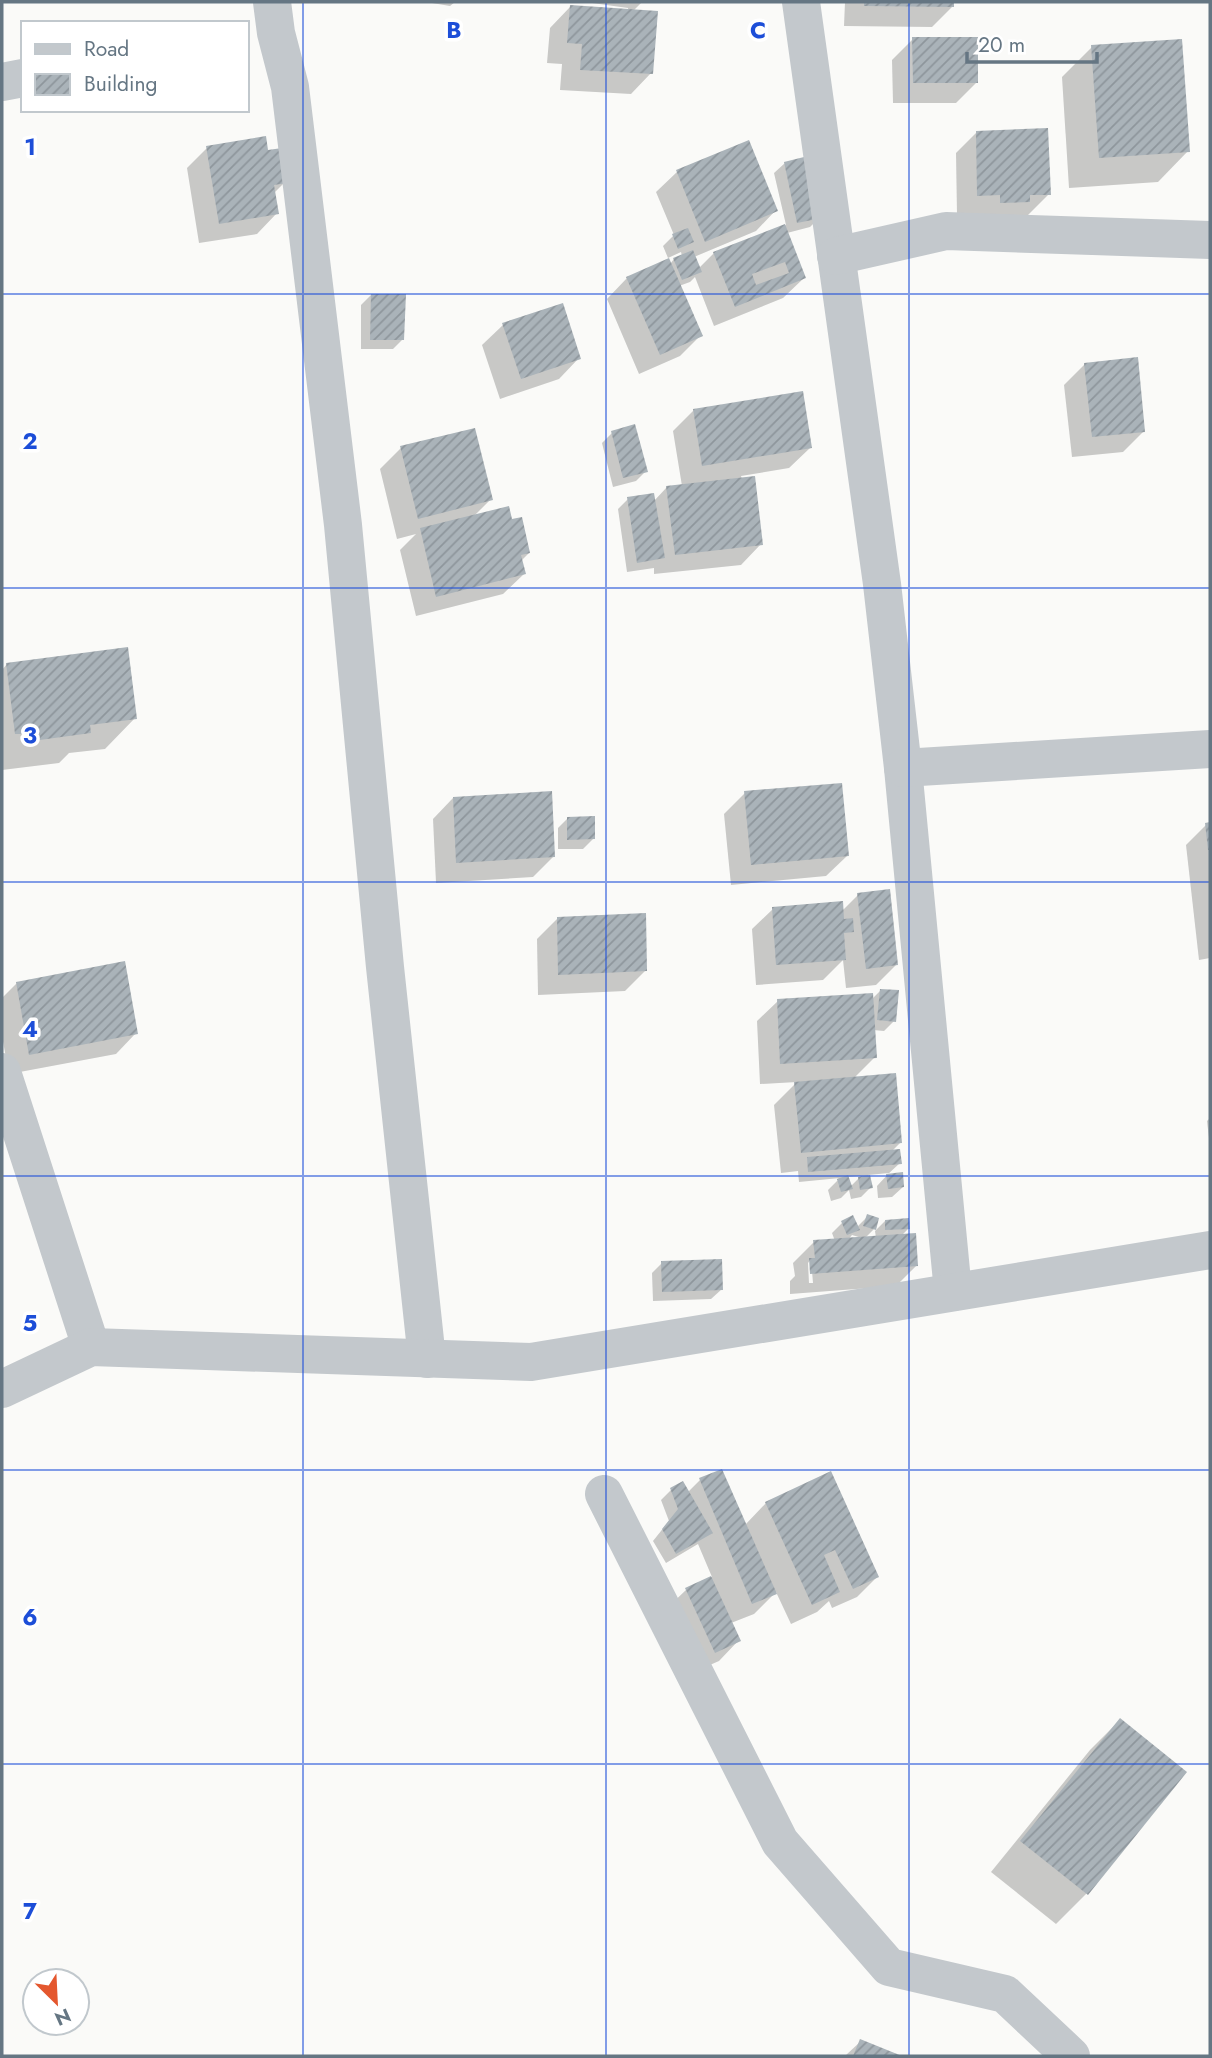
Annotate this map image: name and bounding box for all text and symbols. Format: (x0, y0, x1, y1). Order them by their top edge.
text: B (446, 13, 462, 47)
text: C (750, 13, 766, 47)
legend (21, 21, 248, 112)
scale bar (967, 21, 1096, 65)
text: 20 m (978, 30, 1025, 60)
text: Road (84, 34, 129, 64)
text: Building (84, 69, 157, 99)
text: 1 (24, 130, 36, 164)
text: 2 (22, 424, 38, 458)
text: 3 (23, 718, 37, 752)
text: 4 (22, 1012, 38, 1046)
text: 5 (23, 1306, 37, 1340)
text: 6 (22, 1600, 38, 1634)
text: 7 (23, 1894, 37, 1928)
north arrow (21, 1967, 91, 2037)
text: N (50, 2002, 75, 2032)

